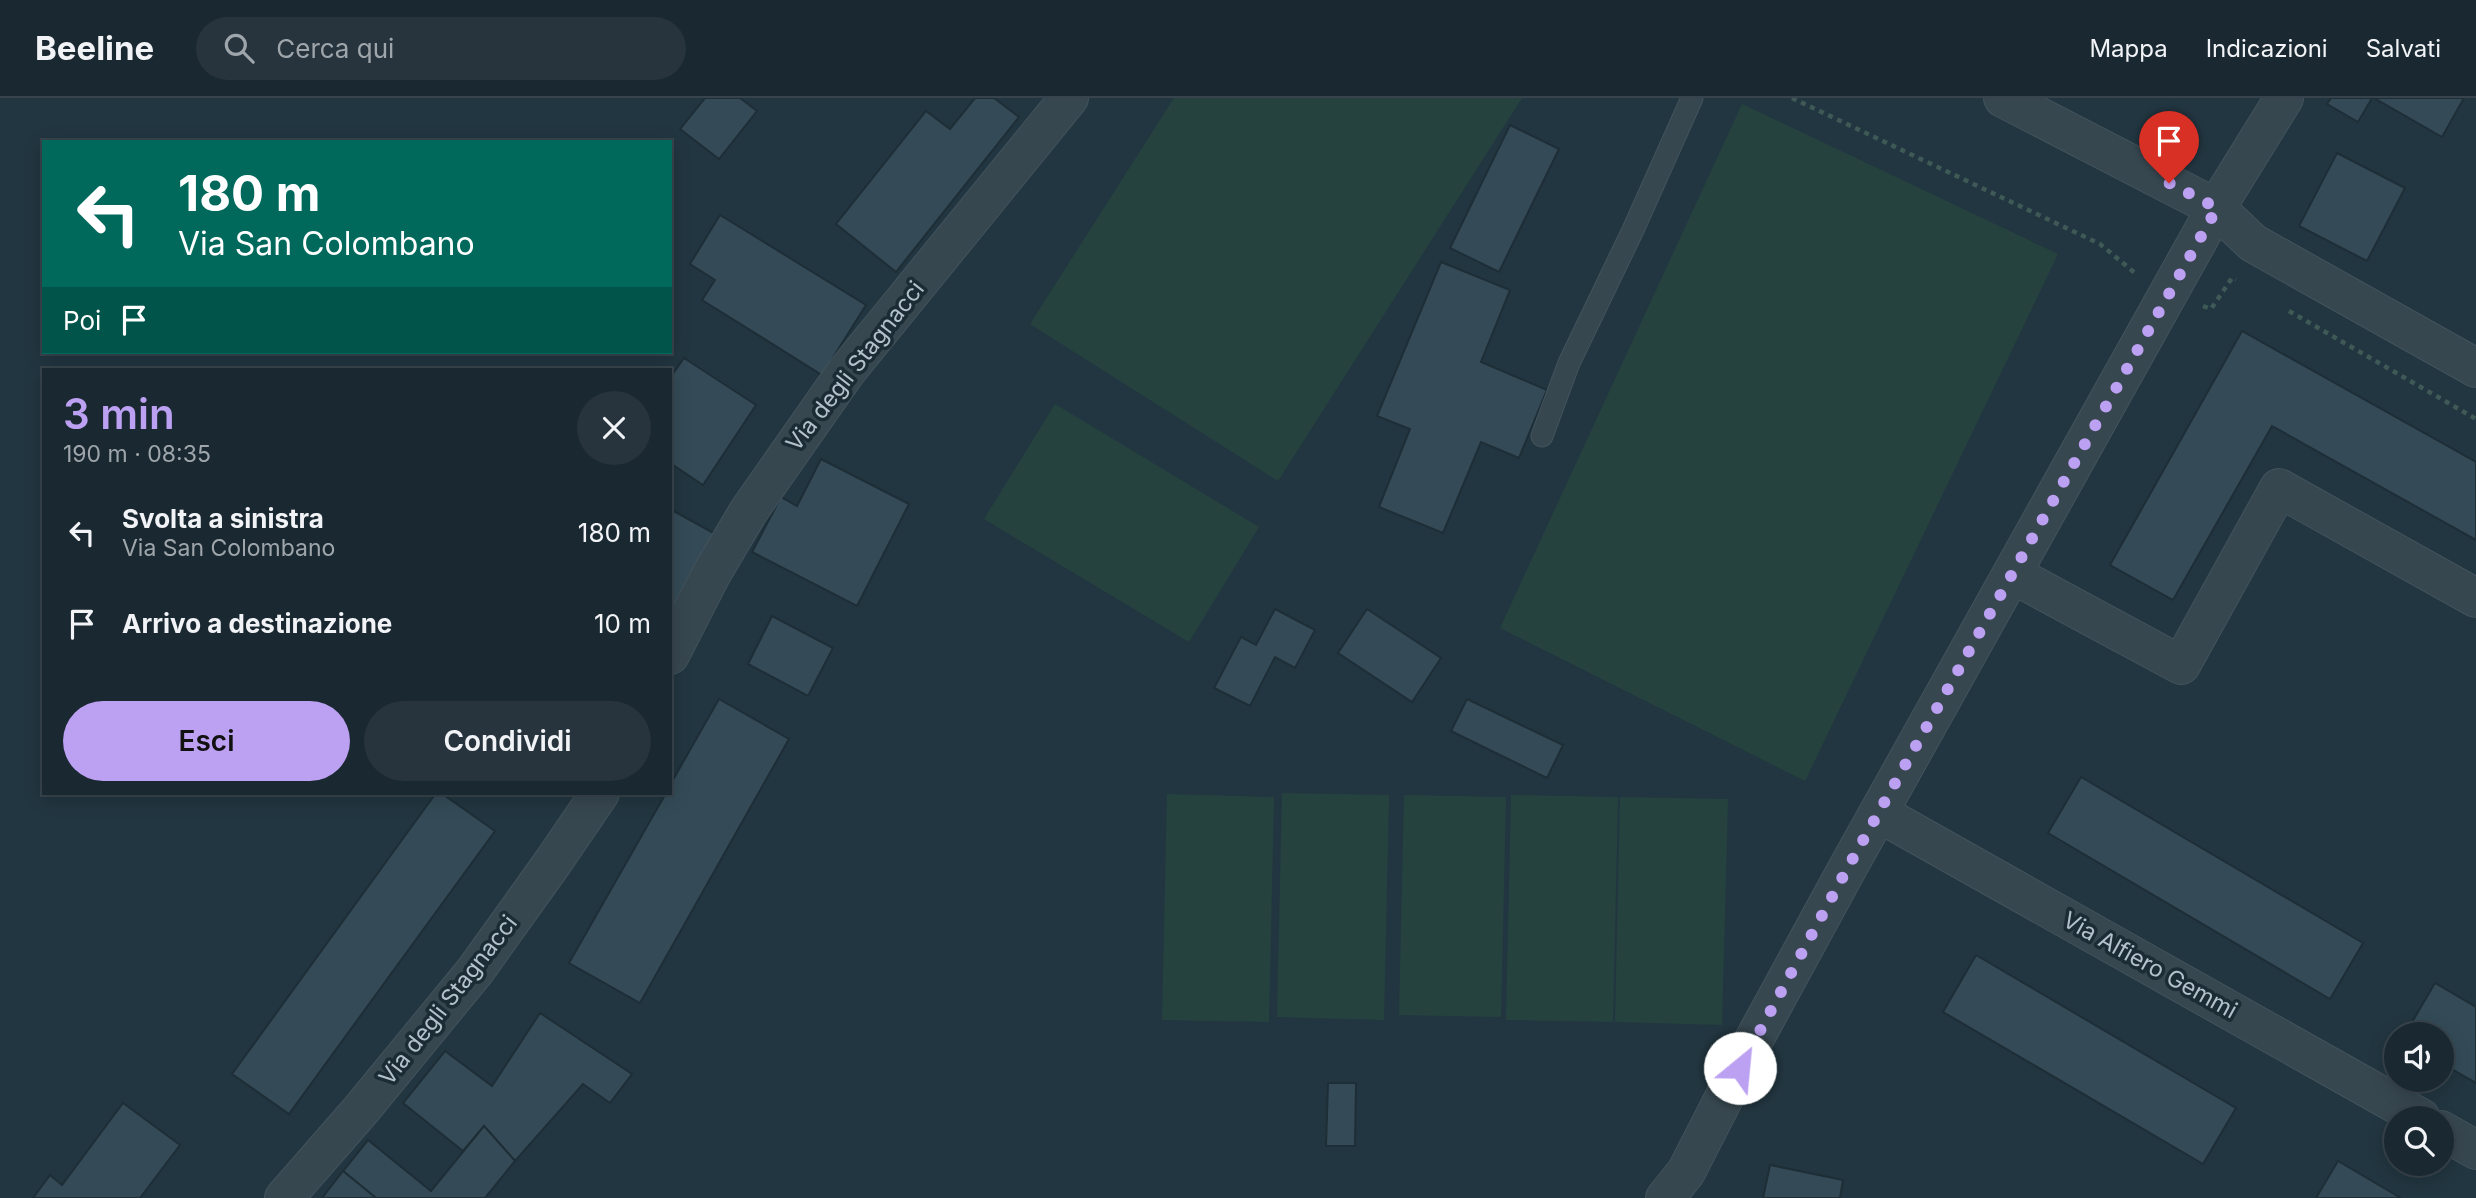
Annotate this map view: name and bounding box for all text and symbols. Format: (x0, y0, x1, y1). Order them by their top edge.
search box (196, 17, 686, 80)
text: Beeline (35, 28, 154, 68)
icon: search (220, 29, 258, 67)
text: Cerca qui (276, 33, 394, 64)
text: Mappa (2089, 34, 2168, 63)
text: Indicazioni (2206, 34, 2328, 63)
text: Salvati (2366, 34, 2441, 63)
pin (2139, 111, 2199, 183)
icon: arrive (2150, 122, 2188, 160)
text: 180 m (178, 164, 320, 223)
icon: left (63, 168, 154, 259)
text: Via San Colombano (178, 224, 475, 263)
street label: Via degli Stagnacci (780, 276, 930, 456)
icon: arrive (115, 301, 153, 339)
text: Poi (63, 305, 101, 336)
text: 3 min (63, 388, 175, 439)
button: close (577, 391, 651, 465)
text: 190 m · 08:35 (63, 440, 211, 468)
text: Svolta a sinistra (122, 503, 324, 534)
icon: left (63, 514, 101, 552)
text: 180 m (578, 517, 651, 548)
text: Via San Colombano (122, 534, 335, 562)
icon: arrive (63, 605, 101, 643)
text: Arrivo a destinazione (122, 608, 392, 639)
text: 10 m (594, 608, 651, 639)
button: Esci (63, 701, 350, 781)
button: Condividi (364, 701, 651, 781)
street label: Via Alfiero Gemmi (2058, 906, 2242, 1024)
street label: Via degli Stagnacci (373, 910, 523, 1090)
map controls (2384, 1022, 2454, 1176)
button: sound (2384, 1022, 2454, 1092)
position arrow (1703, 1031, 1777, 1105)
button: search (2384, 1106, 2454, 1176)

